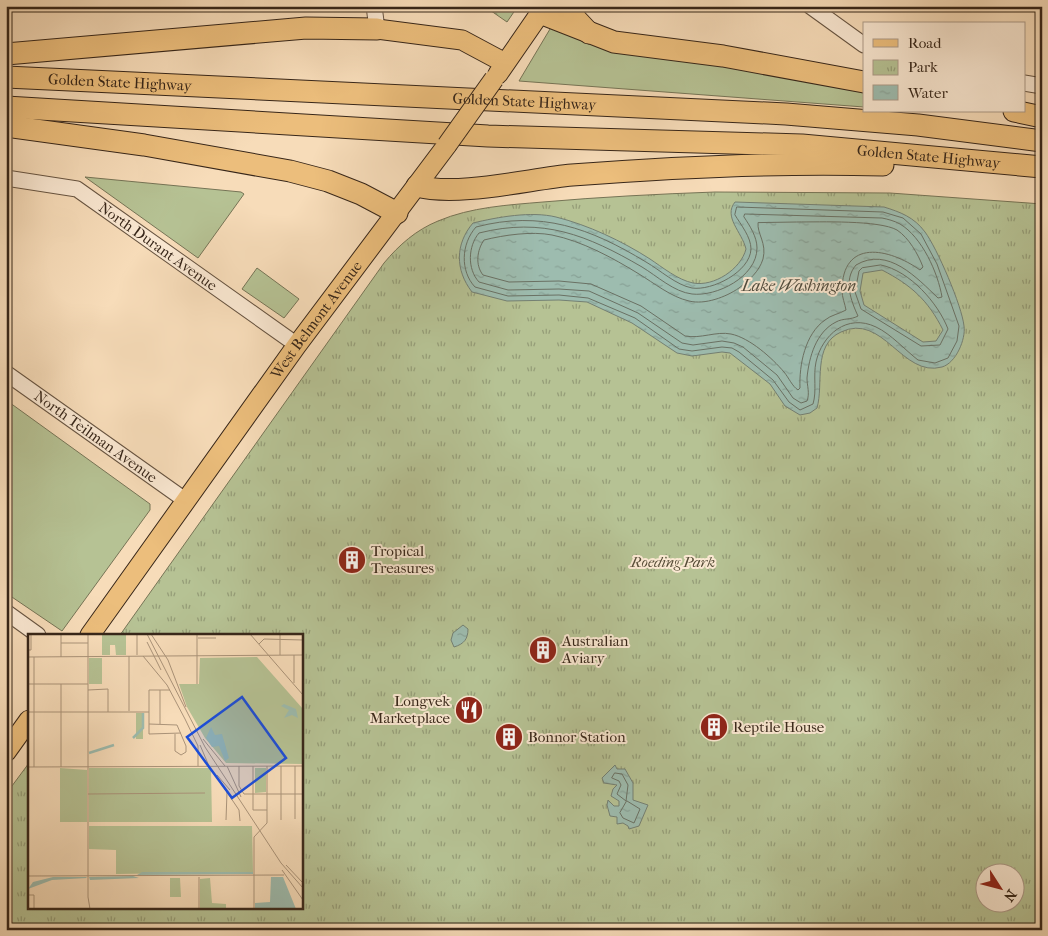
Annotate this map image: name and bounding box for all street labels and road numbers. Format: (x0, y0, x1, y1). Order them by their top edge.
street label: Golden State Highway (48, 70, 193, 95)
street label: Golden State Highway (452, 89, 598, 114)
street label: Golden State Highway (856, 141, 1002, 172)
street label: North Durant Avenue (95, 198, 221, 295)
street label: West Belmont Avenue (266, 257, 366, 383)
street label: North Teilman Avenue (31, 387, 161, 487)

